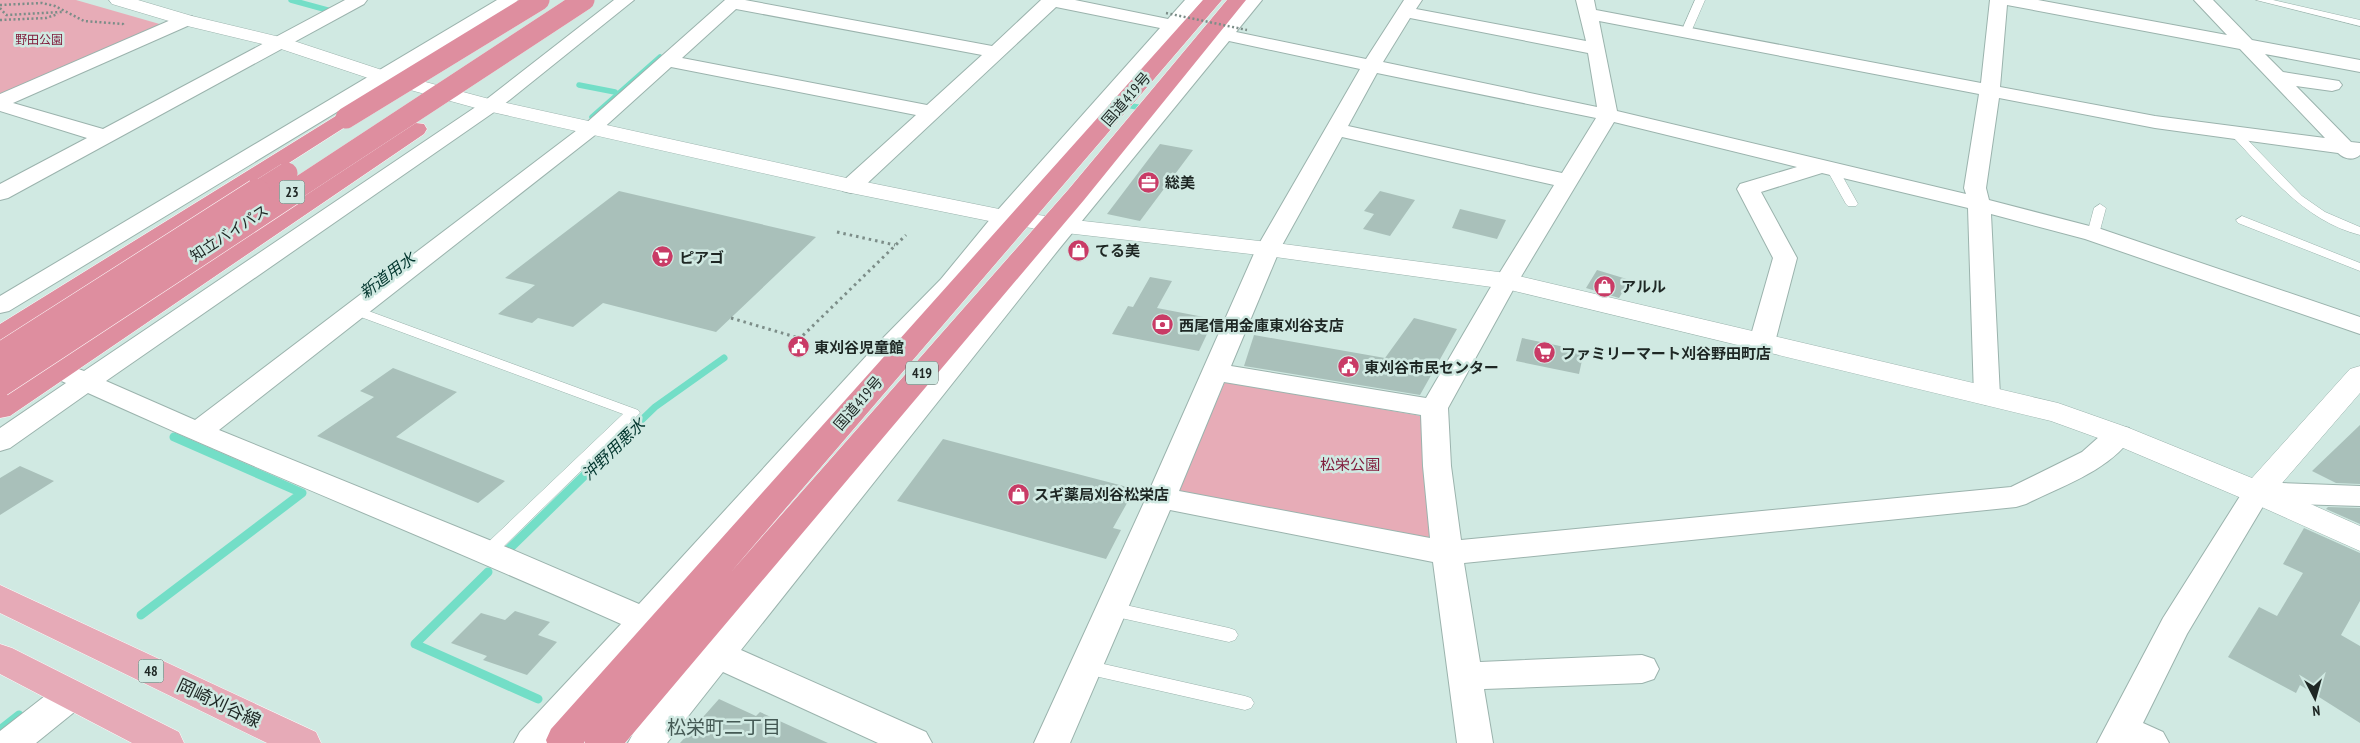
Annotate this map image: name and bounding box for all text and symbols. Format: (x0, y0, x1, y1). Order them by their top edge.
park label: 野田公園 (15, 32, 63, 47)
street label: 国道419号 (1097, 68, 1155, 130)
office icon: 総美 (1137, 170, 1161, 194)
place label: 総美 (1165, 173, 1195, 192)
road number: 23 (280, 180, 304, 203)
street label: 知立バイパス (186, 201, 272, 265)
shop icon: てる美 (1067, 238, 1091, 262)
place label: てる美 (1095, 241, 1140, 260)
supermarket icon: ピアゴ (651, 245, 675, 269)
water label: 新道用水 (355, 247, 420, 302)
place label: ピアゴ (679, 248, 724, 267)
shop icon: アルル (1593, 274, 1617, 298)
place label: アルル (1621, 277, 1666, 296)
bank icon: 西尾信用金庫東刈谷支店 (1151, 313, 1175, 337)
place label: 西尾信用金庫東刈谷支店 (1179, 316, 1344, 335)
public building icon: 東刈谷児童館 (786, 335, 810, 359)
place label: 東刈谷児童館 (814, 338, 904, 357)
supermarket icon: ファミリーマート刈谷野田町店 (1533, 341, 1557, 365)
place label: ファミリーマート刈谷野田町店 (1561, 344, 1771, 363)
public building icon: 東刈谷市民センター (1336, 355, 1360, 379)
place label: 東刈谷市民センター (1364, 358, 1499, 377)
road number: 419 (906, 362, 938, 384)
street label: 国道419号 (829, 372, 887, 434)
water label: 沖野用悪水 (577, 413, 650, 484)
park label: 松栄公園 (1320, 455, 1380, 474)
shop icon: スギ薬局刈谷松栄店 (1006, 482, 1030, 506)
place label: スギ薬局刈谷松栄店 (1034, 485, 1169, 504)
road number: 48 (138, 659, 164, 682)
north arrow (2290, 673, 2340, 723)
street label: 岡崎刈谷線 (173, 674, 265, 732)
text: N (2312, 702, 2321, 720)
district label: 松栄町二丁目 (667, 715, 781, 739)

